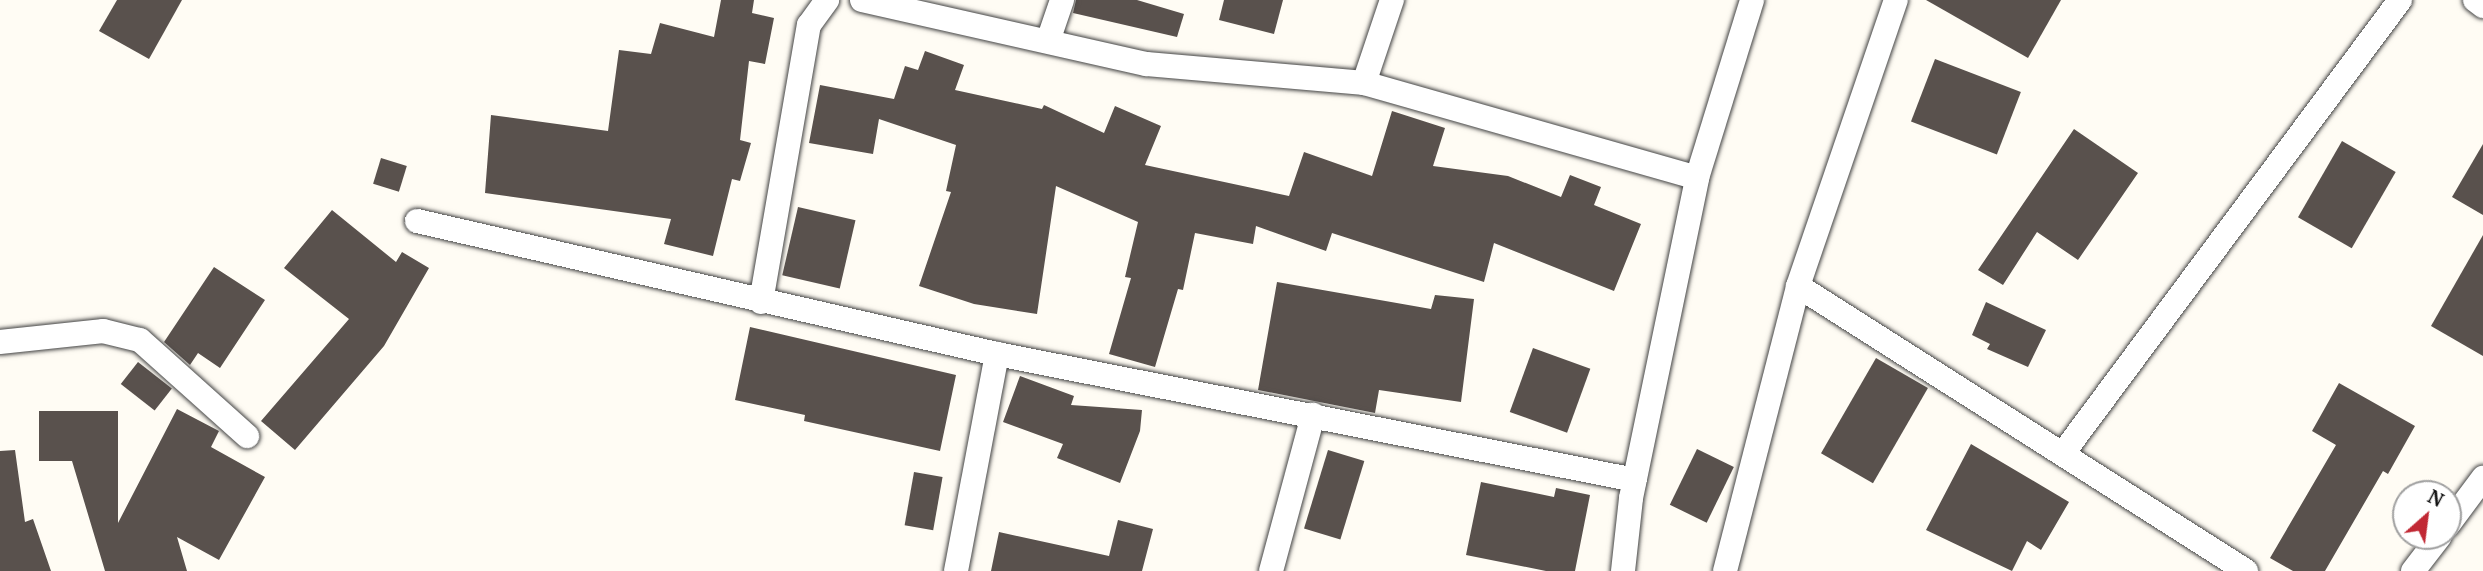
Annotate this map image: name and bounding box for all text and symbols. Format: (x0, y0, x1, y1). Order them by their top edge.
north arrow (2392, 480, 2462, 550)
text: N (2424, 483, 2448, 512)

